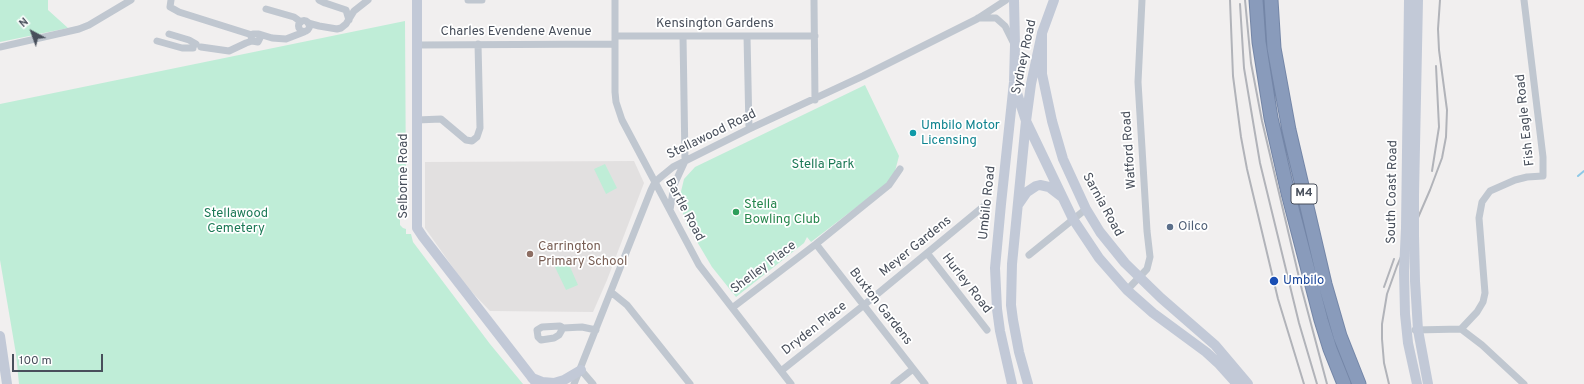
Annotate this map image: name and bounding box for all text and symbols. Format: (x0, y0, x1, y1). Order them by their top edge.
north arrow (12, 12, 52, 52)
text: N (17, 15, 32, 31)
street label: Kensington Gardens (656, 16, 774, 32)
street label: Sydney Road (1009, 18, 1041, 96)
street label: Charles Evendene Avenue (441, 24, 591, 40)
street label: Fish Eagle Road (1513, 73, 1539, 167)
street label: Stellawood Road (665, 107, 759, 163)
street label: Watford Road (1119, 110, 1141, 190)
place label: Umbilo Motor Licensing (921, 118, 1000, 149)
marker: Umbilo Motor Licensing (908, 128, 918, 138)
street label: Selborne Road (396, 133, 412, 219)
street label: South Coast Road (1384, 140, 1402, 244)
park label: Stella Park (792, 157, 854, 173)
street label: Umbilo Road (976, 165, 1000, 241)
street label: Sarnia Road (1078, 170, 1126, 240)
street label: Bartle Road (661, 176, 707, 244)
road number: M4 (1291, 184, 1317, 204)
place label: Stella Bowling Club (744, 197, 820, 228)
park label: Stellawood Cemetery (204, 206, 268, 237)
marker: Stella Bowling Club (731, 207, 741, 217)
street label: Meyer Gardens (877, 213, 955, 281)
place label: Oilco (1178, 219, 1208, 235)
marker: Oilco (1165, 222, 1175, 232)
street label: Shelley Place (728, 238, 800, 298)
place label: Carrington Primary School (538, 239, 627, 270)
marker: Carrington Primary School (525, 249, 535, 259)
street label: Hurley Road (938, 251, 994, 317)
street label: Buxton Gardens (845, 265, 915, 349)
place label: Umbilo (1283, 273, 1324, 289)
marker: Umbilo (1268, 275, 1280, 287)
street label: Dryden Place (779, 299, 851, 359)
scale bar (14, 346, 105, 372)
text: 100 m (19, 353, 52, 369)

